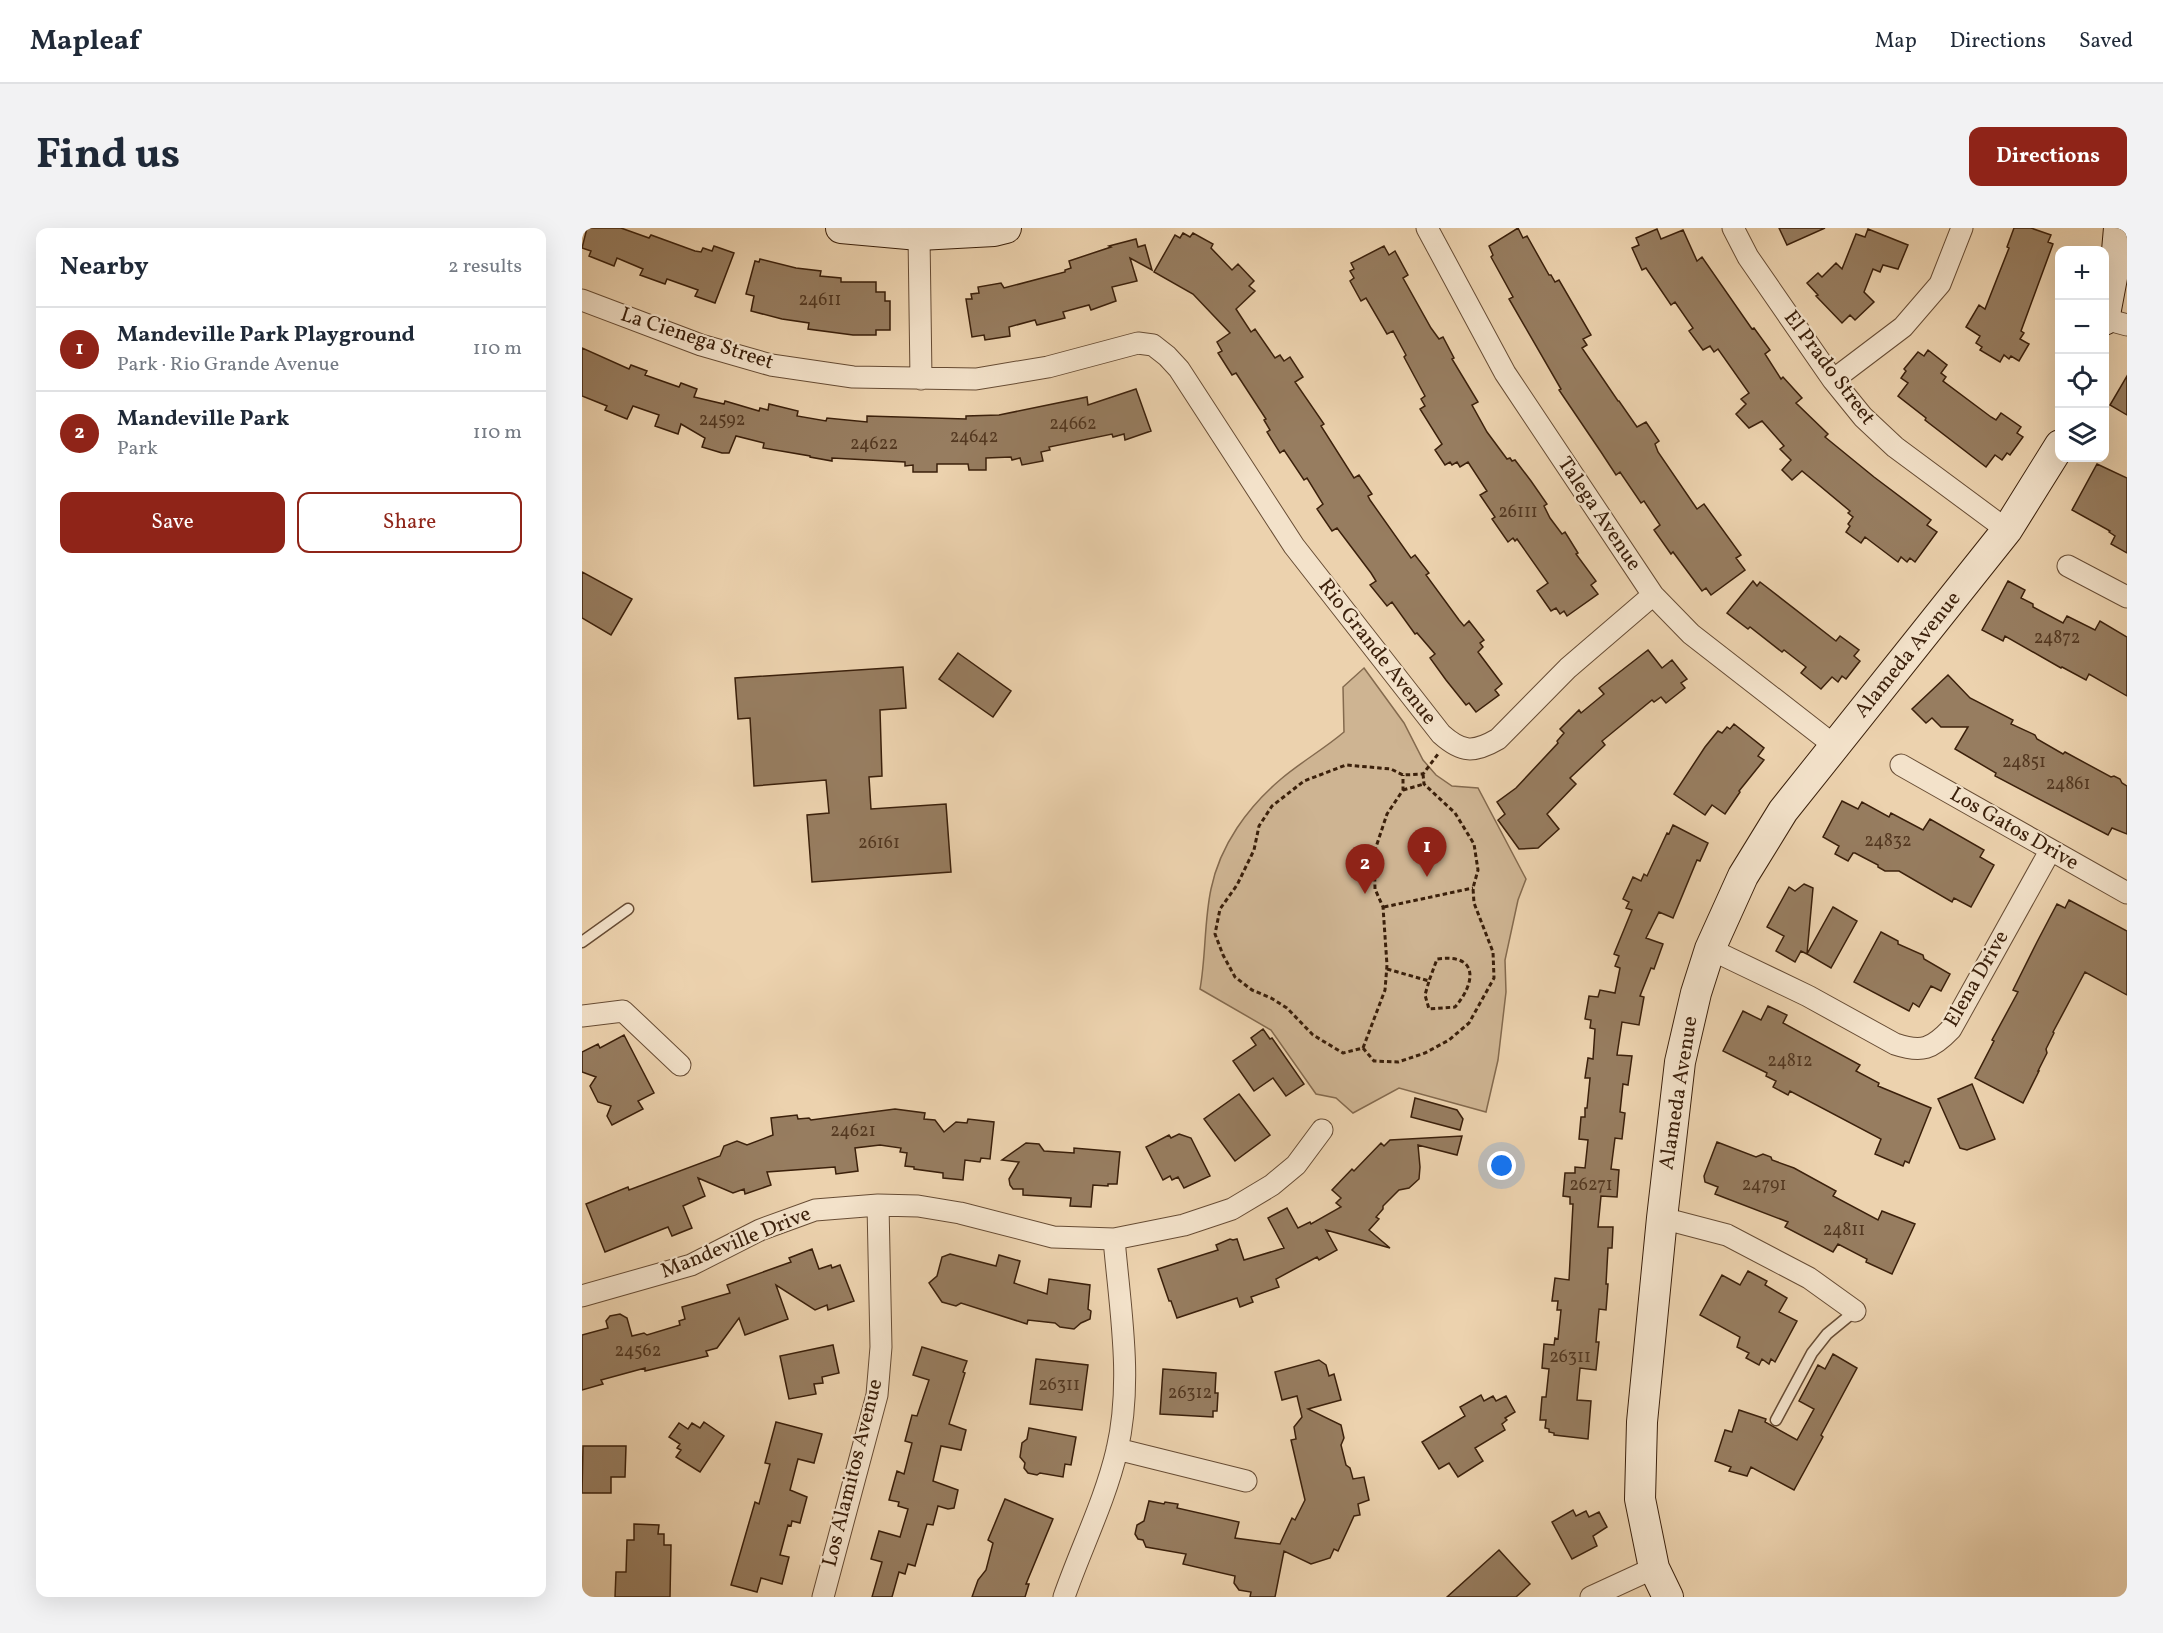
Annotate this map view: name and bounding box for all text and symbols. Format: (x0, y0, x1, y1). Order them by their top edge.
text: Mapleaf (30, 22, 140, 61)
text: Map (1875, 27, 1917, 56)
text: Directions (1950, 27, 2046, 56)
text: Saved (2079, 27, 2133, 56)
text: Find us (36, 127, 180, 186)
button: Directions (1969, 127, 2127, 186)
map controls (2055, 246, 2109, 462)
button: + (2055, 246, 2109, 300)
text: Nearby (60, 249, 149, 285)
text: 2 results (448, 253, 522, 281)
house number: 24611 (799, 288, 841, 313)
button: − (2055, 300, 2109, 354)
street label: La Cienega Street (617, 301, 777, 377)
street label: El Prado Street (1776, 305, 1882, 431)
text: Mandeville Park Playground (117, 320, 415, 351)
text: 1 (75, 335, 84, 363)
text: 110 m (473, 335, 522, 363)
text: Park · Rio Grande Avenue (117, 351, 339, 379)
button: locate (2055, 354, 2109, 408)
text: Mandeville Park (117, 404, 289, 435)
house number: 24592 (699, 408, 745, 433)
button: layers (2055, 408, 2109, 462)
house number: 24662 (1049, 412, 1097, 437)
text: 2 (74, 419, 85, 447)
text: 110 m (473, 419, 522, 447)
house number: 24642 (950, 425, 998, 450)
house number: 24622 (850, 432, 898, 457)
text: Park (117, 435, 158, 463)
street label: Talega Avenue (1550, 451, 1648, 577)
button: Save (60, 492, 285, 553)
button: Share (297, 492, 522, 553)
house number: 26111 (1498, 500, 1538, 525)
street label: Rio Grande Avenue (1311, 573, 1443, 731)
street label: Alameda Avenue (1848, 586, 1968, 724)
house number: 24872 (2034, 626, 2080, 651)
house number: 24851 (2002, 750, 2046, 775)
house number: 24861 (2046, 772, 2090, 797)
street label: Los Gatos Drive (1944, 780, 2084, 878)
pin: 1 (1408, 828, 1446, 877)
house number: 24832 (1864, 829, 1912, 854)
house number: 26161 (858, 831, 900, 856)
pin: 2 (1346, 844, 1384, 894)
street label: Elena Drive (1938, 925, 2016, 1033)
street label: Alameda Avenue (1653, 1014, 1705, 1172)
house number: 24812 (1767, 1049, 1813, 1074)
house number: 24621 (830, 1119, 876, 1144)
your location (1487, 1151, 1516, 1180)
house number: 26271 (1569, 1173, 1613, 1198)
house number: 24791 (1742, 1173, 1786, 1198)
street label: Mandeville Drive (657, 1200, 815, 1286)
house number: 24811 (1823, 1218, 1865, 1243)
house number: 24562 (615, 1339, 661, 1364)
house number: 26311 (1549, 1345, 1591, 1370)
house number: 26311 (1038, 1373, 1080, 1398)
street label: Los Alamitos Avenue (816, 1376, 890, 1570)
house number: 26312 (1168, 1381, 1212, 1406)

